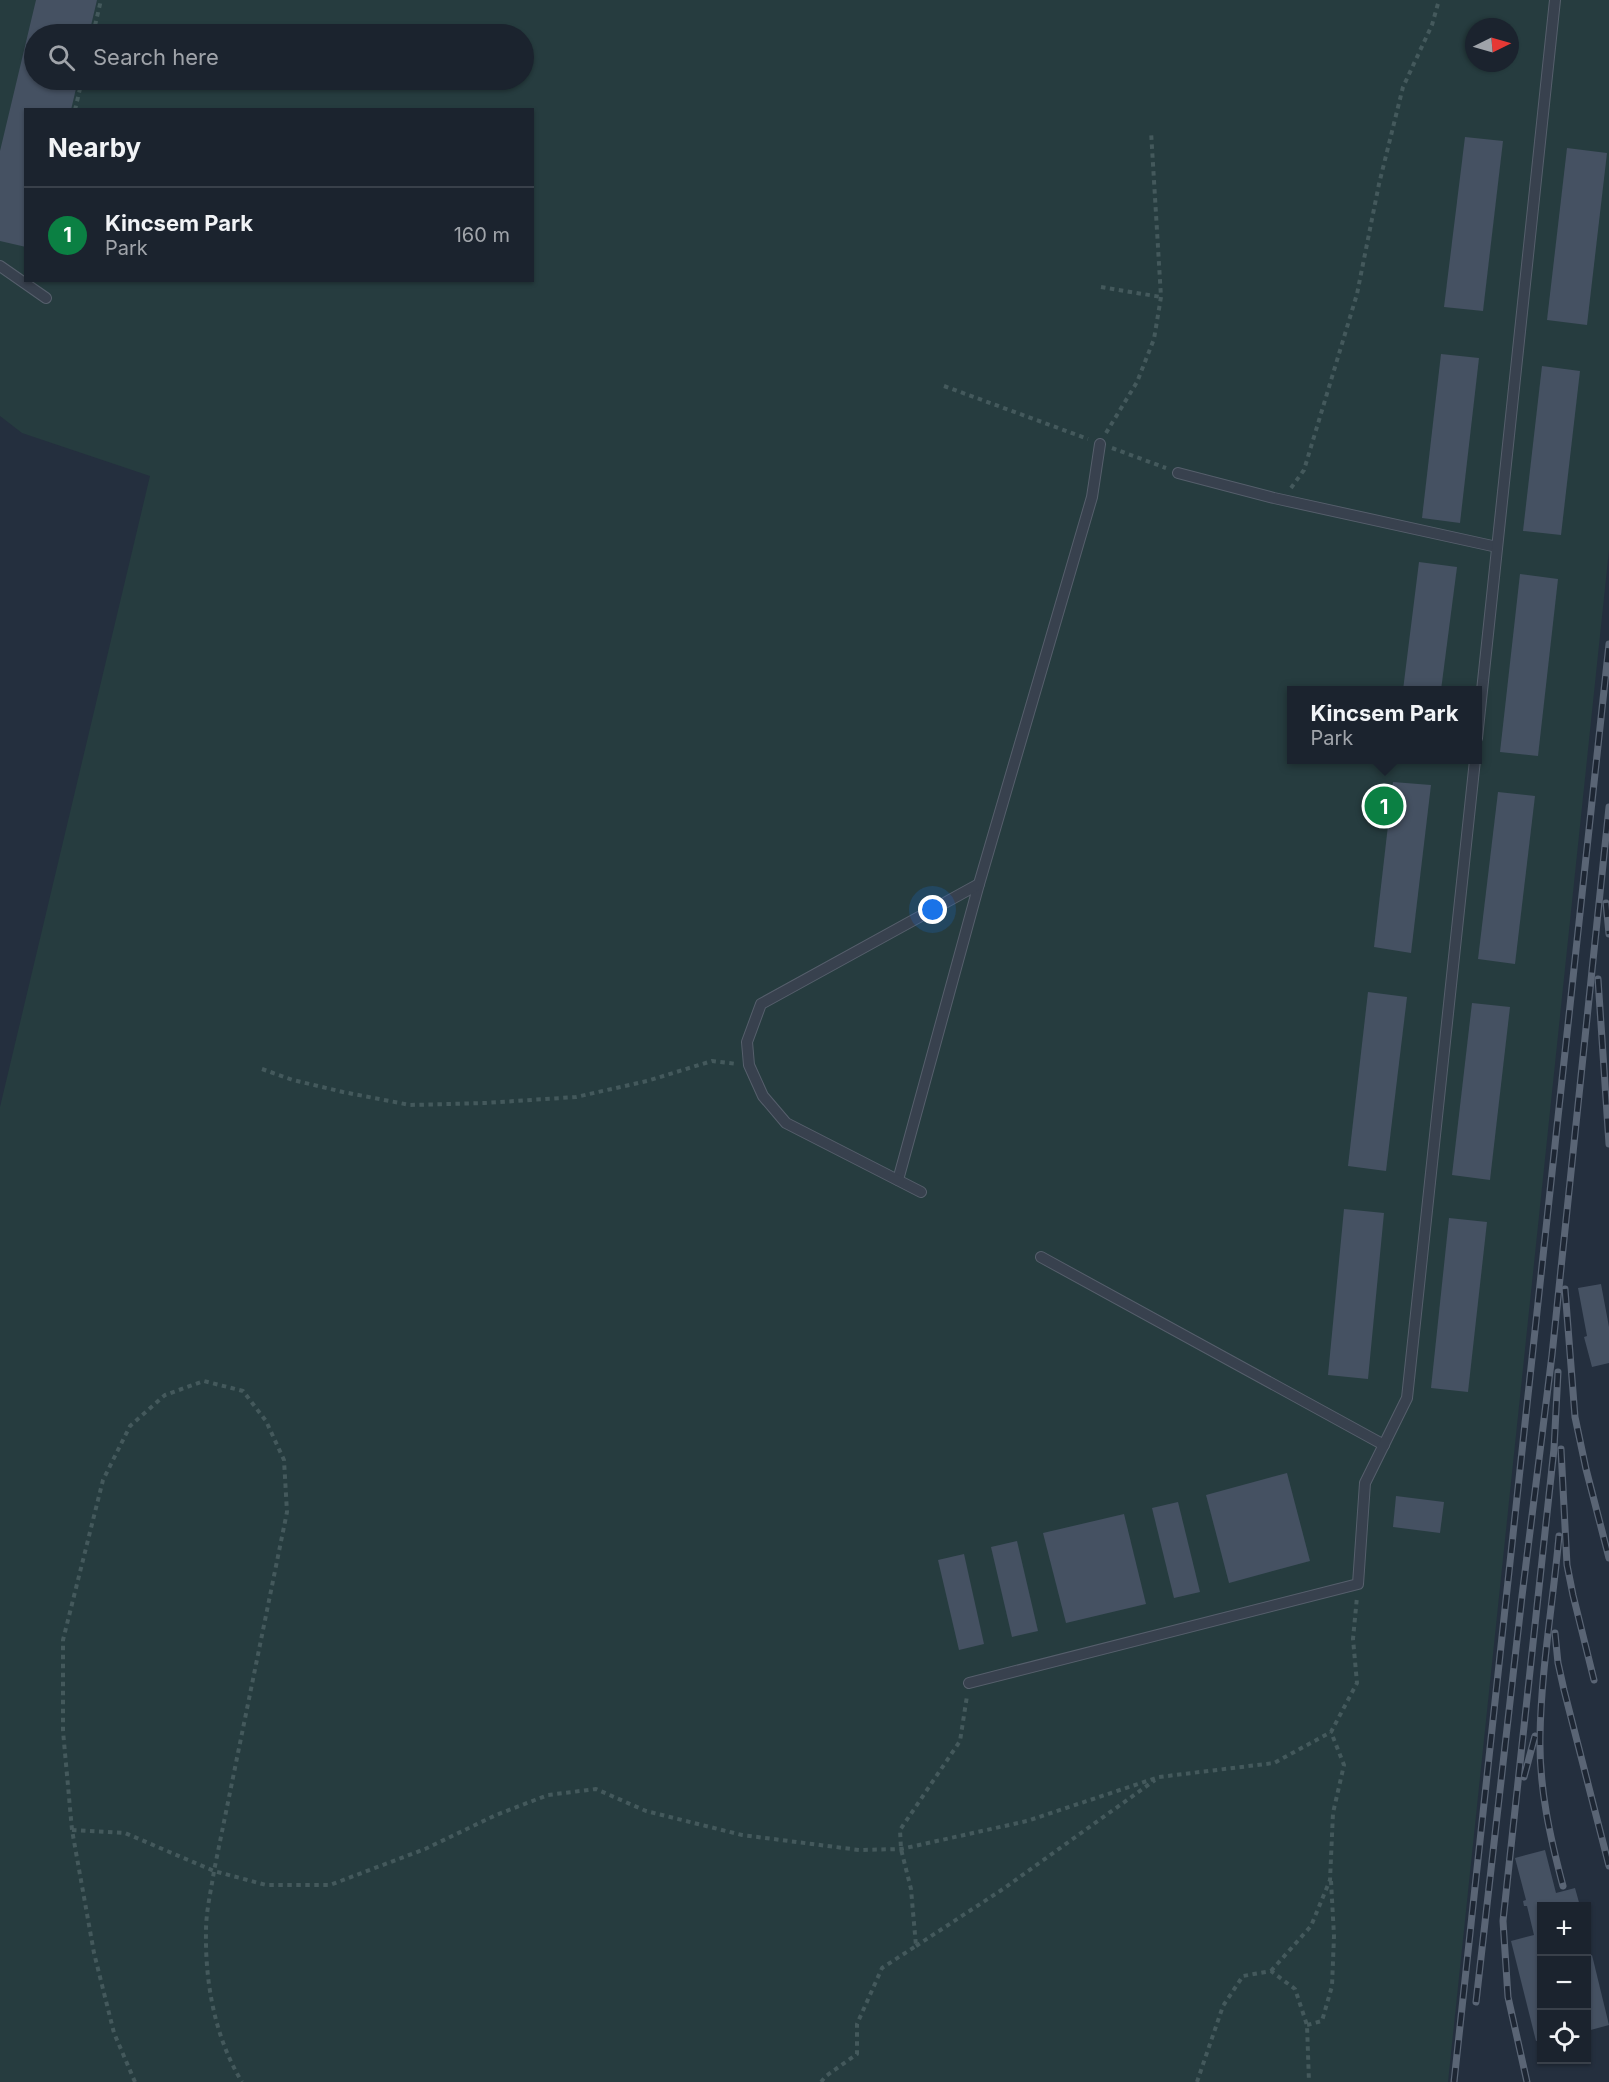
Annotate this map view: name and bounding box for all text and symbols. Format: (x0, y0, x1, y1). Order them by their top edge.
north arrow (1465, 18, 1519, 72)
search box (24, 24, 534, 90)
icon: search (45, 41, 78, 74)
text: Search here (93, 44, 219, 70)
text: Nearby (48, 132, 141, 163)
text: Kincsem Park (105, 210, 253, 236)
text: 1 (63, 223, 72, 247)
text: 160 m (454, 223, 510, 247)
text: Park (105, 236, 148, 260)
popup (1287, 686, 1482, 764)
text: Kincsem Park (1310, 700, 1459, 726)
text: Park (1310, 726, 1353, 750)
pin: 1 (1364, 784, 1404, 828)
your location (918, 895, 947, 924)
map controls (1537, 1902, 1591, 2064)
button: + (1537, 1902, 1591, 1956)
button: − (1537, 1956, 1591, 2010)
button: locate (1537, 2010, 1591, 2064)

